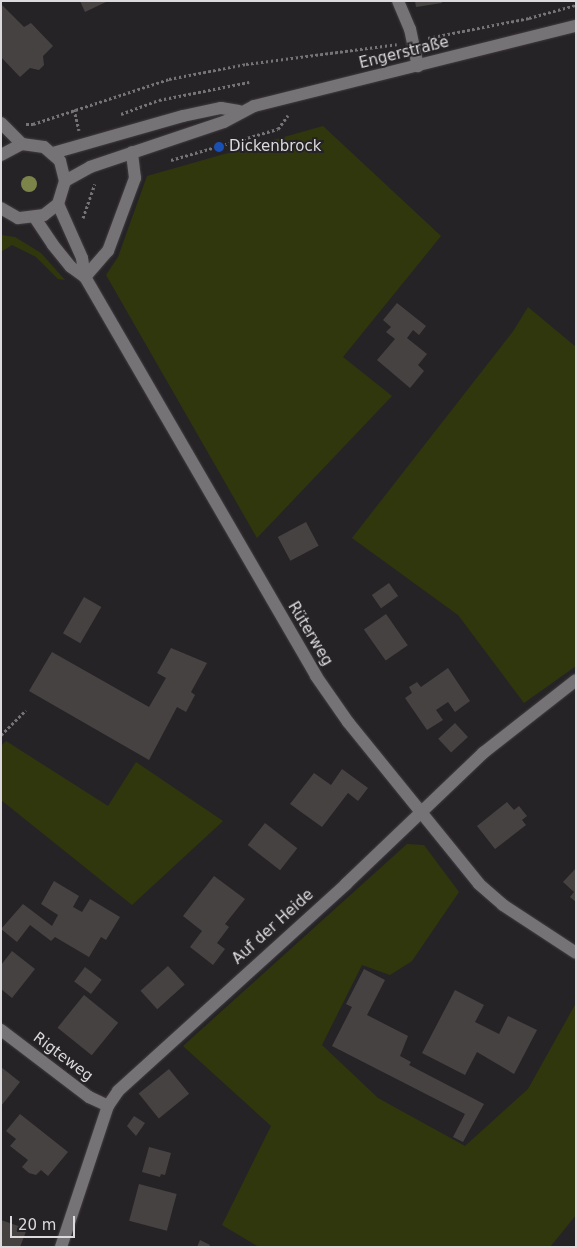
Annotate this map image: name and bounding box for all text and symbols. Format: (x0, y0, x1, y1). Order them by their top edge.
street label: Engerstraße (357, 33, 451, 73)
place label: Dickenbrock (229, 138, 321, 156)
marker: Dickenbrock (213, 141, 225, 153)
street label: Rüterweg (284, 599, 336, 669)
street label: Auf der Heide (229, 886, 317, 968)
street label: Rigteweg (30, 1029, 96, 1085)
scale bar (12, 1206, 78, 1238)
text: 20 m (18, 1216, 56, 1234)

